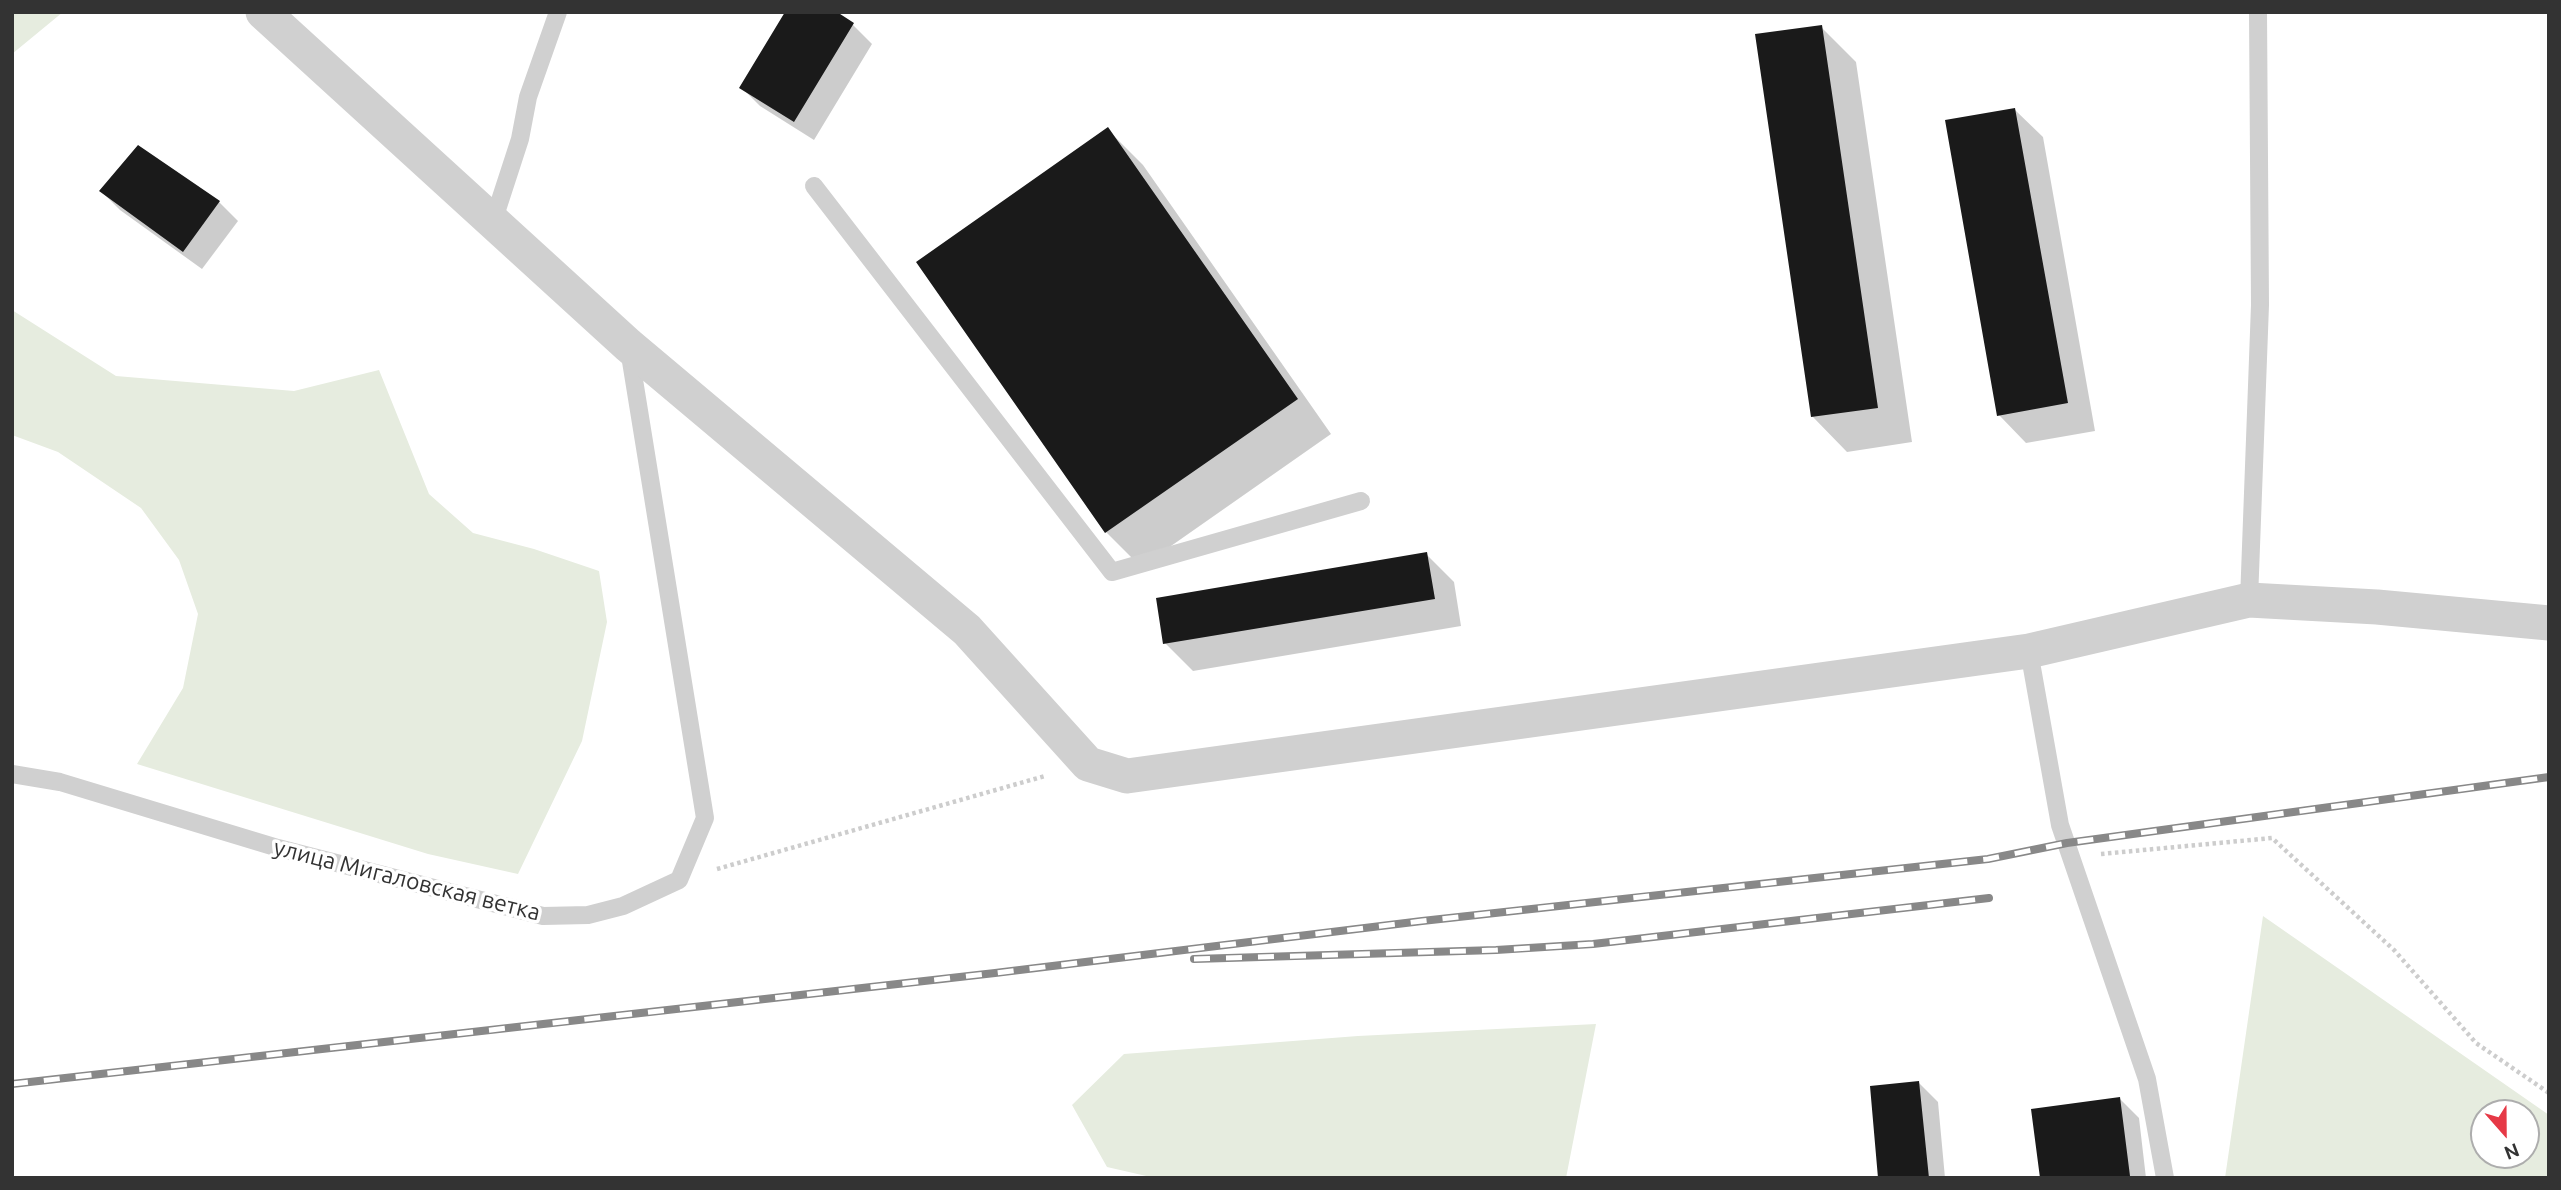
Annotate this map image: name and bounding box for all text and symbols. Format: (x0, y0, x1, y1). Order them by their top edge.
street label: улица Мигаловская ветка (271, 833, 543, 927)
north arrow (2470, 1099, 2540, 1169)
text: N (2501, 1139, 2522, 1165)

